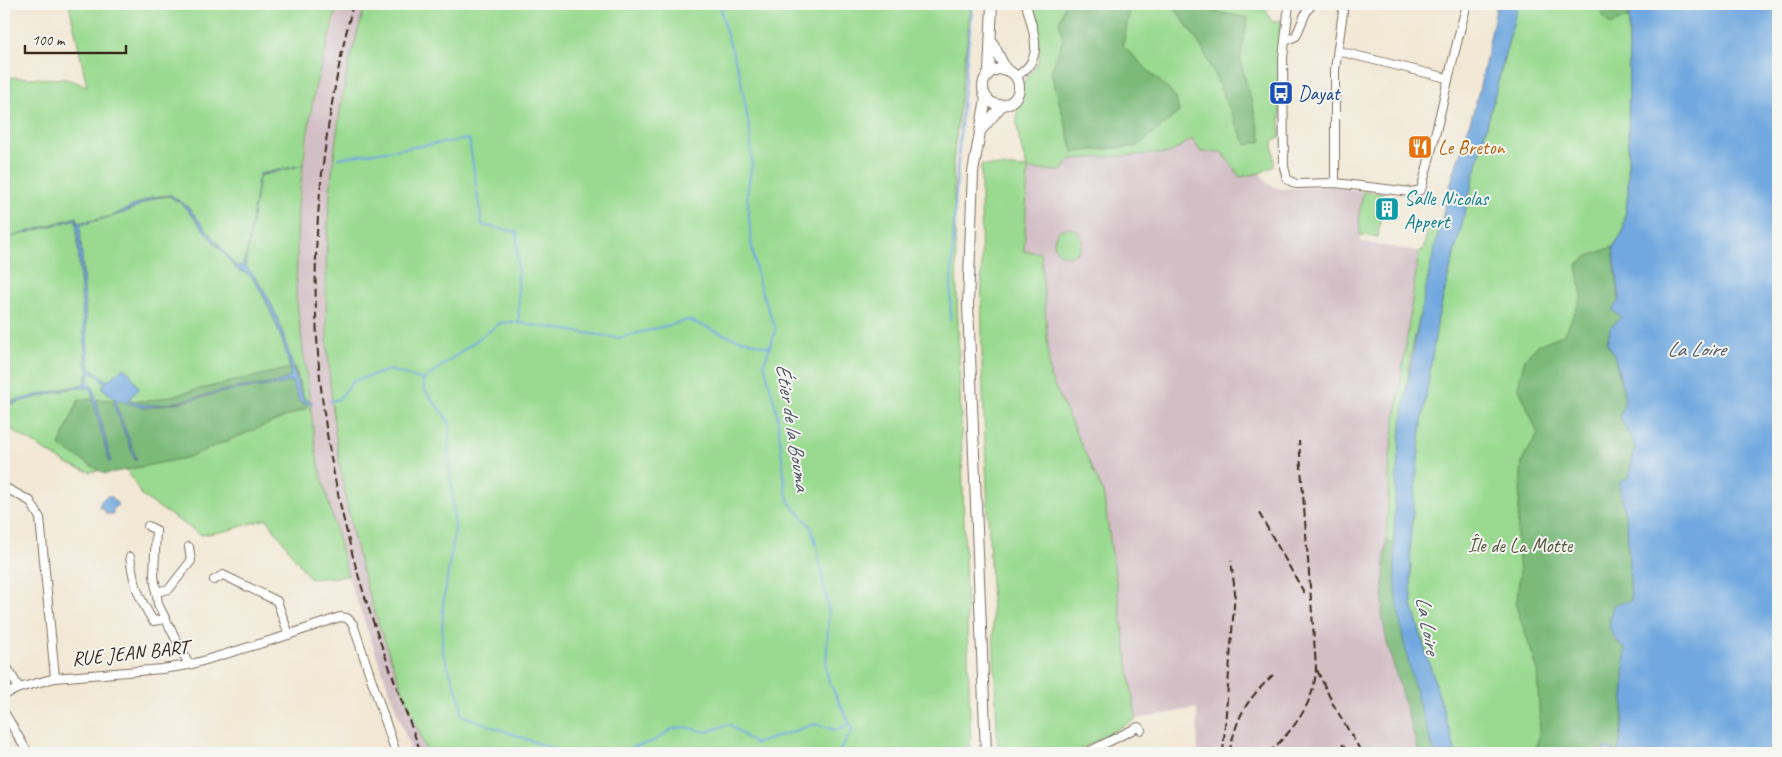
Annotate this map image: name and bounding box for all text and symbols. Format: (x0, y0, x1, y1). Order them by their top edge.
scale bar (25, 22, 126, 54)
text: 100 m (32, 31, 66, 50)
bus stop icon: Dayat (1268, 80, 1294, 106)
place label: Dayat (1298, 81, 1342, 106)
restaurant icon: Le Breton (1407, 134, 1433, 160)
place label: Le Breton (1438, 135, 1505, 160)
place label: Salle Nicolas Appert (1404, 186, 1490, 234)
building icon: Salle Nicolas Appert (1374, 196, 1400, 222)
water label: La Loire (1667, 336, 1728, 362)
water label: Étier de la Bouma (770, 362, 816, 494)
park label: Île de La Motte (1468, 533, 1574, 558)
water label: La Loire (1410, 594, 1446, 659)
street label: RUE JEAN BART (70, 634, 194, 672)

